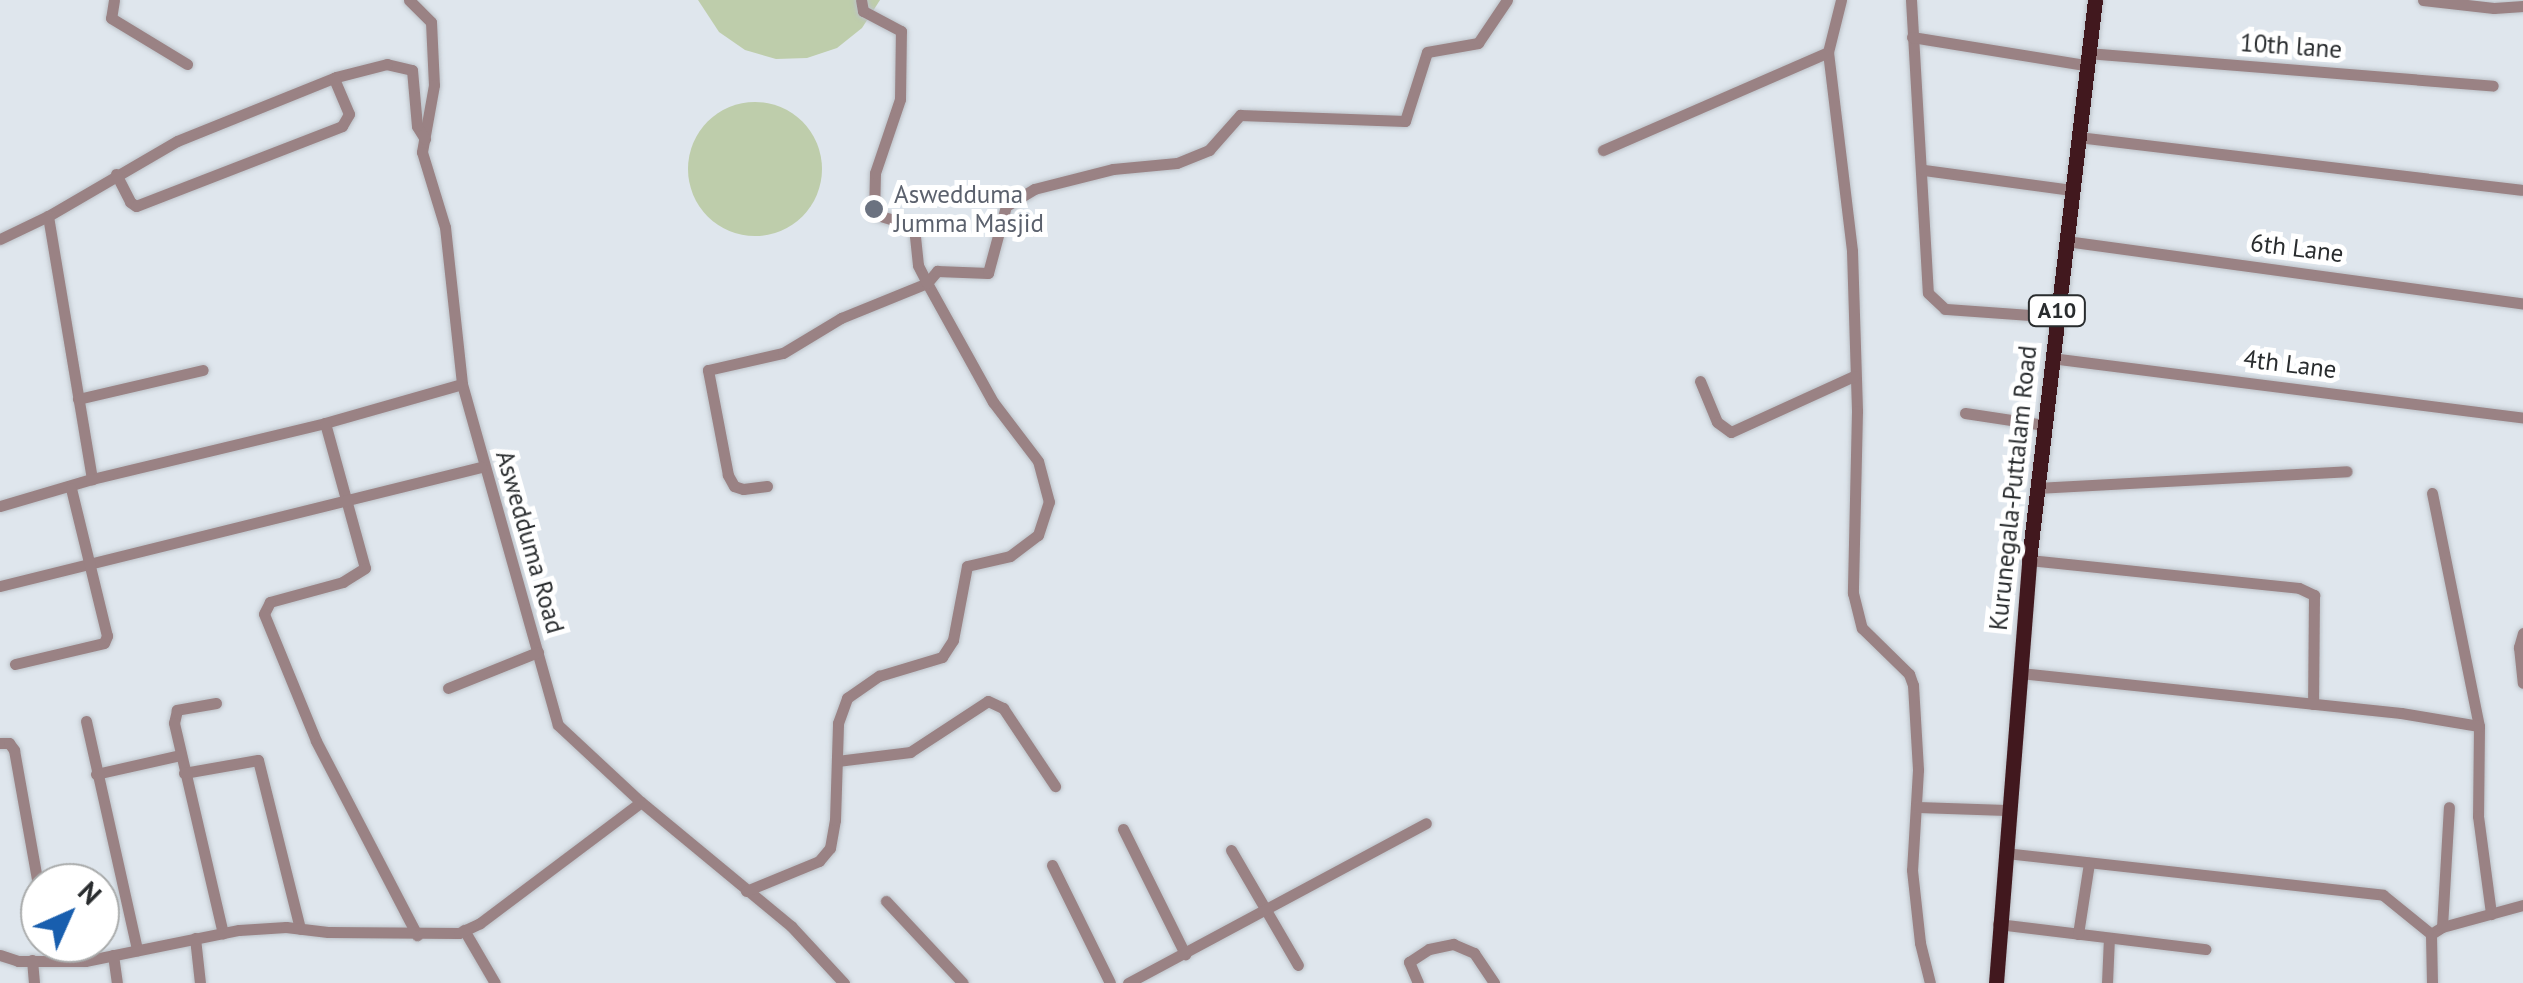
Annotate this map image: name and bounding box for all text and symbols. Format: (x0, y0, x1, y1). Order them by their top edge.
street label: 10th lane (2239, 27, 2343, 65)
place label: Aswedduma Jumma Masjid (894, 180, 1044, 239)
marker: Aswedduma Jumma Masjid (863, 198, 885, 220)
street label: 6th Lane (2249, 227, 2345, 269)
road number: A10 (2027, 294, 2087, 328)
street label: 4th Lane (2242, 343, 2338, 385)
street label: Kurunegala-Puttalam Road (1983, 344, 2043, 632)
street label: Aswedduma Road (490, 447, 570, 637)
north arrow (20, 863, 120, 963)
text: N (71, 873, 110, 912)

